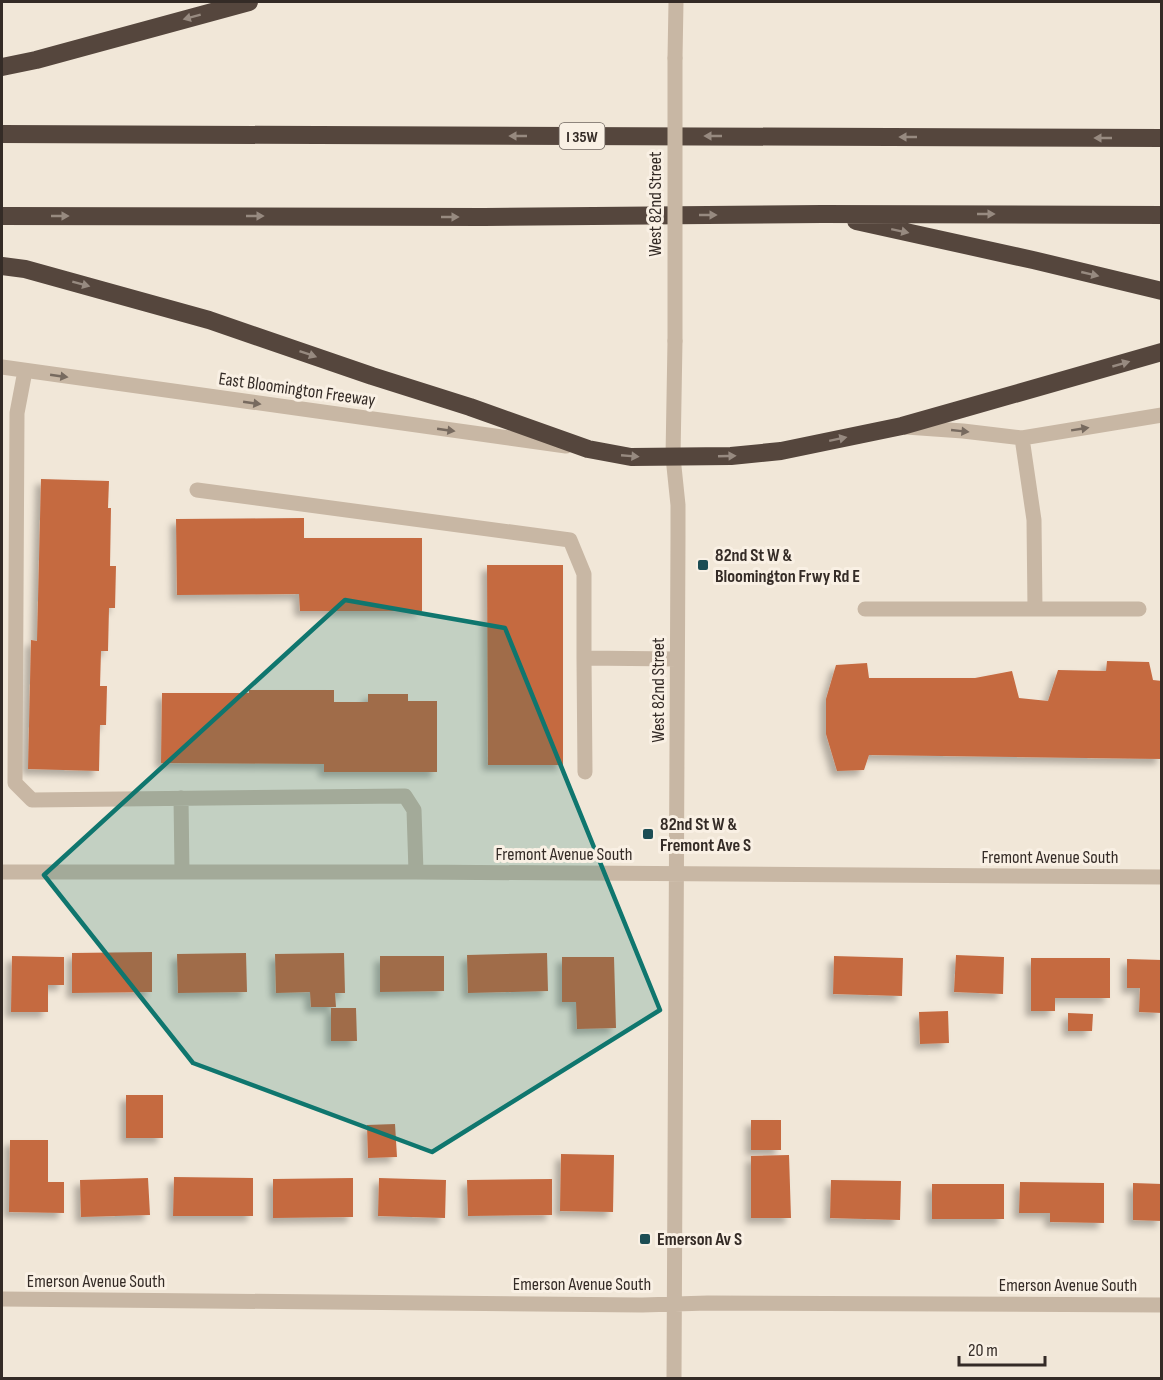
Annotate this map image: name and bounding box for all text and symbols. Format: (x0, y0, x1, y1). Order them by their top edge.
one-way arrow (183, 13, 201, 22)
road number: I 35W (560, 123, 604, 149)
one-way arrow (509, 131, 528, 140)
one-way arrow (704, 131, 723, 141)
one-way arrow (899, 132, 918, 142)
one-way arrow (1094, 133, 1113, 143)
street label: West 82nd Street (645, 151, 666, 257)
one-way arrow (976, 209, 995, 219)
one-way arrow (698, 210, 717, 220)
one-way arrow (50, 211, 69, 221)
one-way arrow (245, 211, 264, 221)
one-way arrow (440, 212, 459, 222)
one-way arrow (891, 227, 910, 236)
one-way arrow (1081, 269, 1099, 279)
one-way arrow (73, 280, 91, 289)
one-way arrow (299, 349, 317, 359)
one-way arrow (1112, 359, 1130, 368)
street label: East Bloomington Freeway (217, 368, 377, 411)
one-way arrow (50, 371, 69, 380)
one-way arrow (243, 398, 262, 407)
one-way arrow (1071, 424, 1090, 433)
one-way arrow (436, 425, 455, 434)
one-way arrow (951, 426, 970, 436)
one-way arrow (829, 434, 848, 444)
one-way arrow (621, 451, 640, 461)
one-way arrow (718, 451, 737, 461)
place label: 82nd St W & Bloomington Frwy Rd E (715, 545, 860, 587)
marker: 82nd St W & Bloomington Frwy Rd E (696, 558, 710, 572)
street label: West 82nd Street (648, 637, 669, 743)
place label: 82nd St W & Fremont Ave S (660, 814, 751, 856)
marker: 82nd St W & Fremont Ave S (641, 827, 655, 841)
street label: Fremont Avenue South (496, 844, 632, 865)
street label: Fremont Avenue South (982, 847, 1118, 868)
place label: Emerson Av S (657, 1229, 742, 1250)
marker: Emerson Av S (638, 1232, 652, 1246)
street label: Emerson Avenue South (27, 1271, 165, 1292)
street label: Emerson Avenue South (513, 1274, 651, 1295)
street label: Emerson Avenue South (999, 1275, 1137, 1296)
scale bar (959, 1329, 1044, 1367)
text: 20 m (968, 1340, 998, 1361)

